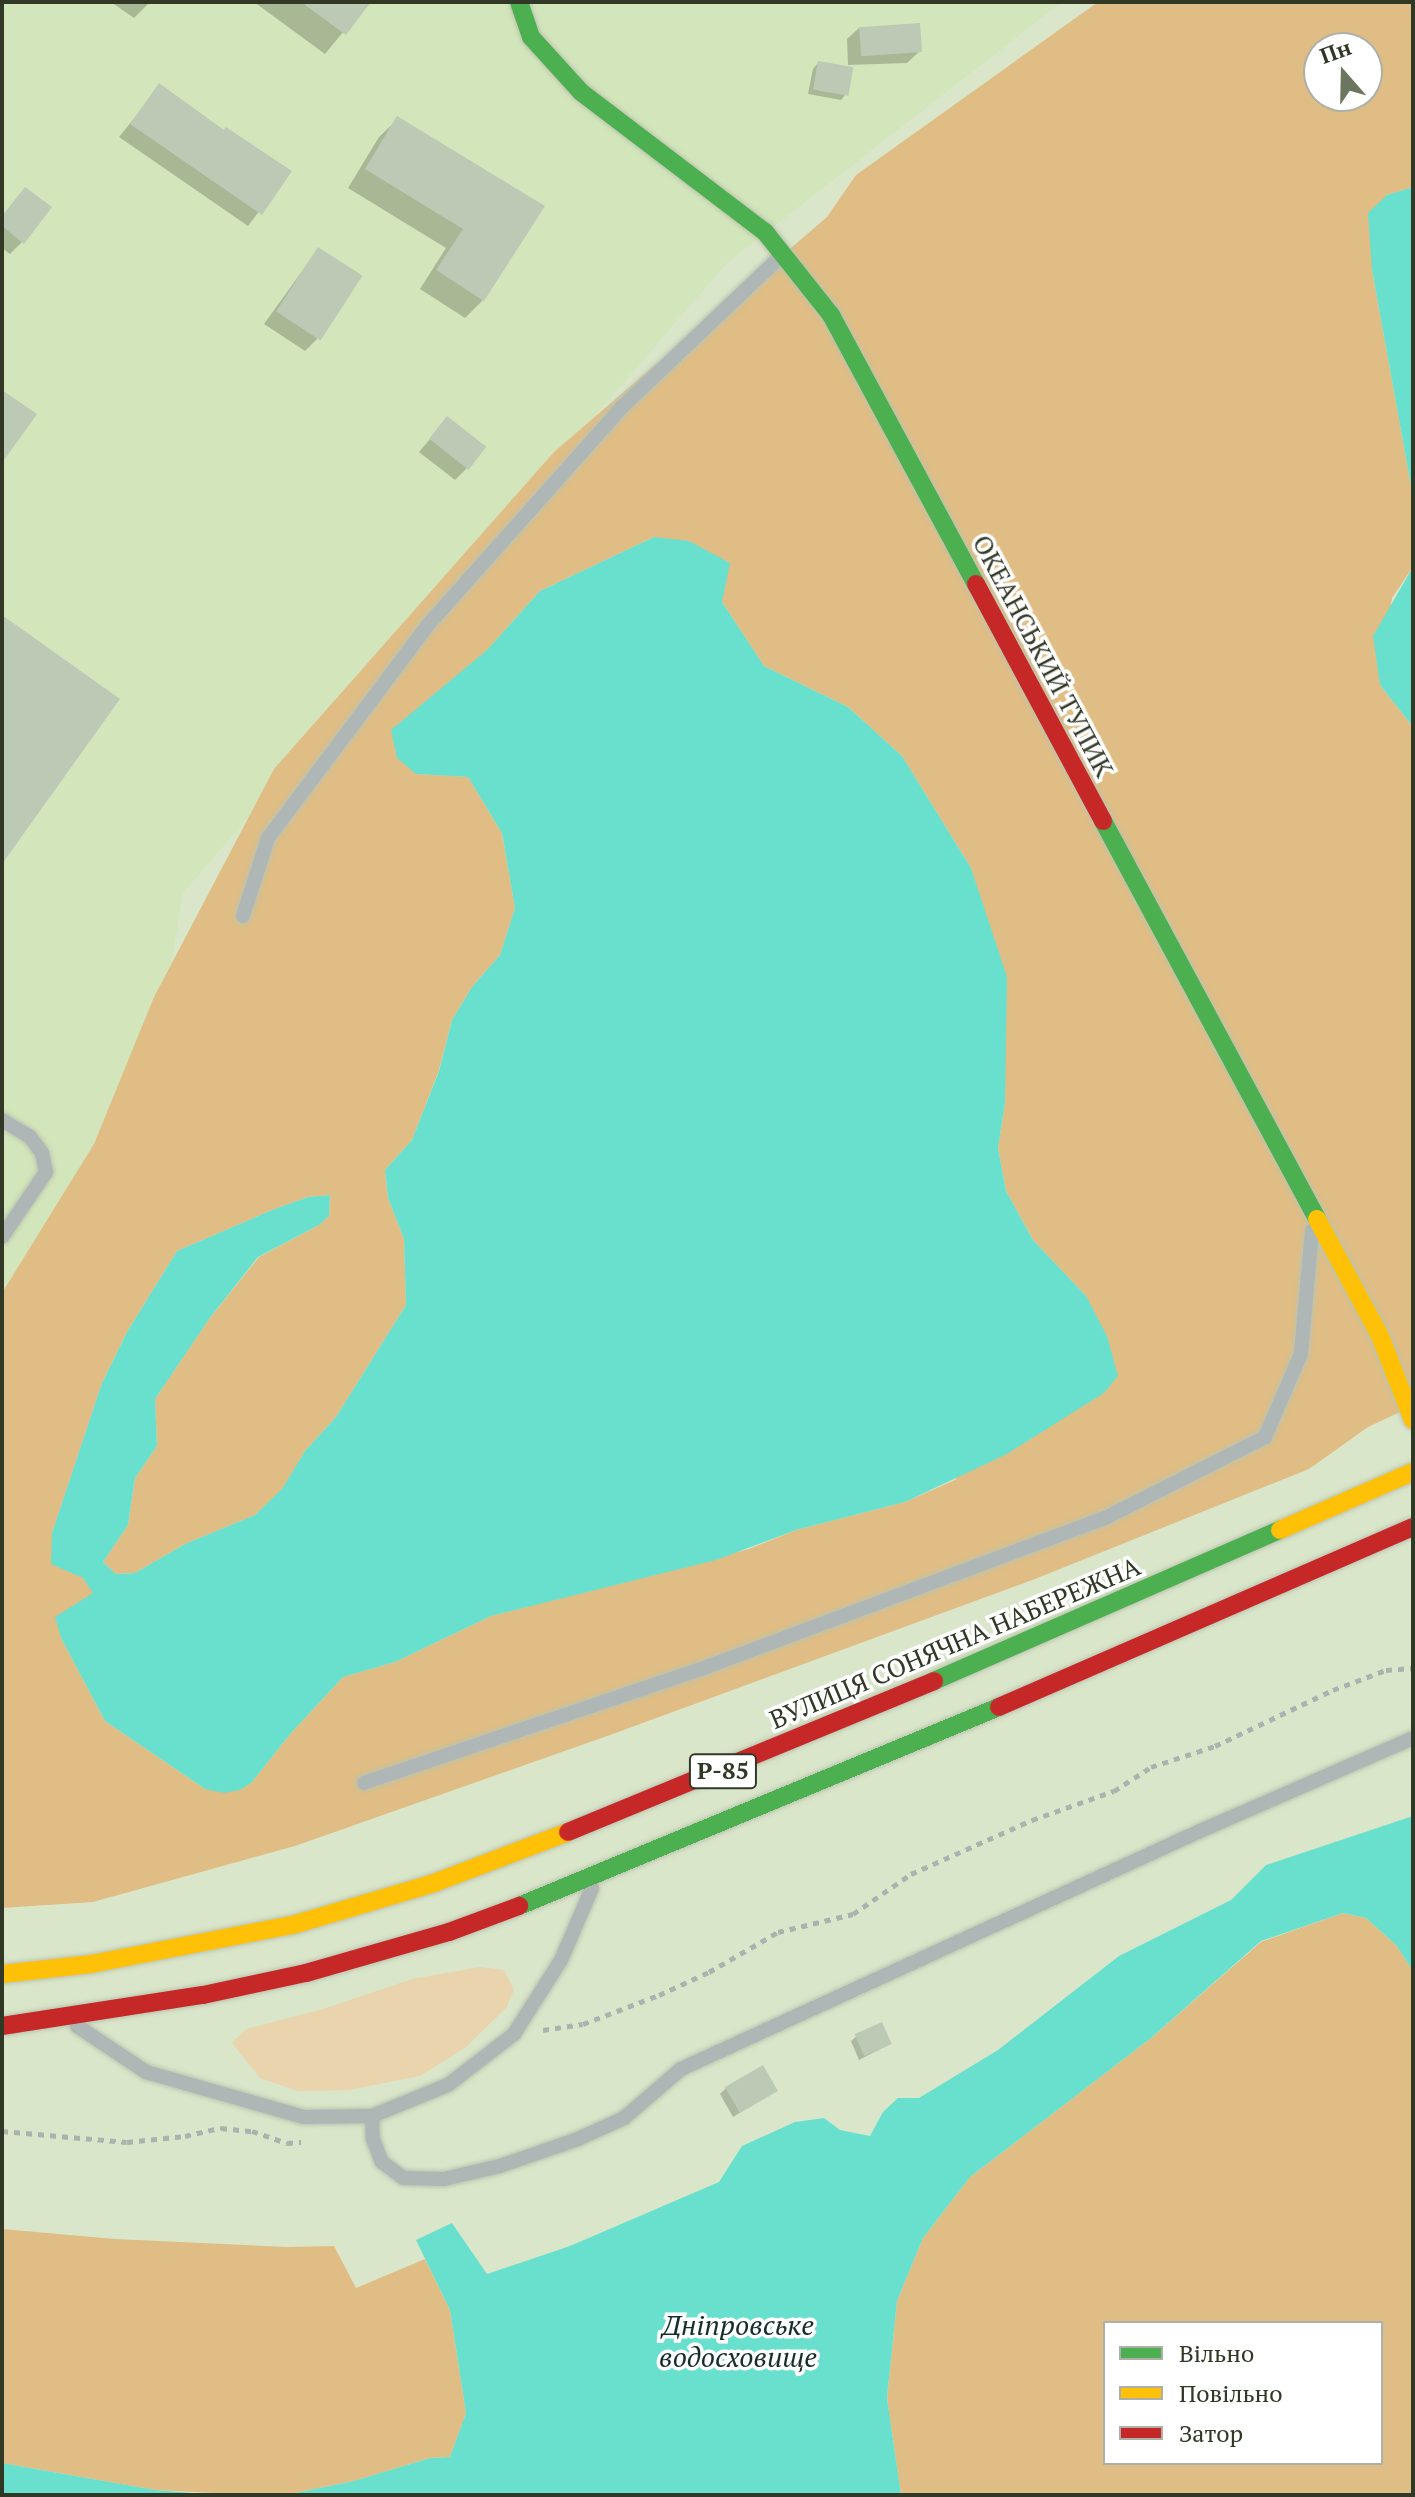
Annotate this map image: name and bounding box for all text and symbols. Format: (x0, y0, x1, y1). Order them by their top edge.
north arrow (1303, 32, 1383, 112)
text: Пн (1316, 32, 1355, 70)
street label: ОКЕАНСЬКИЙ ТУПИК (966, 530, 1120, 782)
street label: ВУЛИЦЯ СОНЯЧНА НАБЕРЕЖНА (765, 1550, 1145, 1736)
road number: Р-85 (687, 1751, 759, 1791)
water label: Дніпровське водосховище (659, 2308, 817, 2374)
legend (1103, 2321, 1383, 2465)
text: Вільно (1179, 2337, 1254, 2369)
text: Повільно (1179, 2377, 1283, 2409)
text: Затор (1179, 2417, 1243, 2449)

